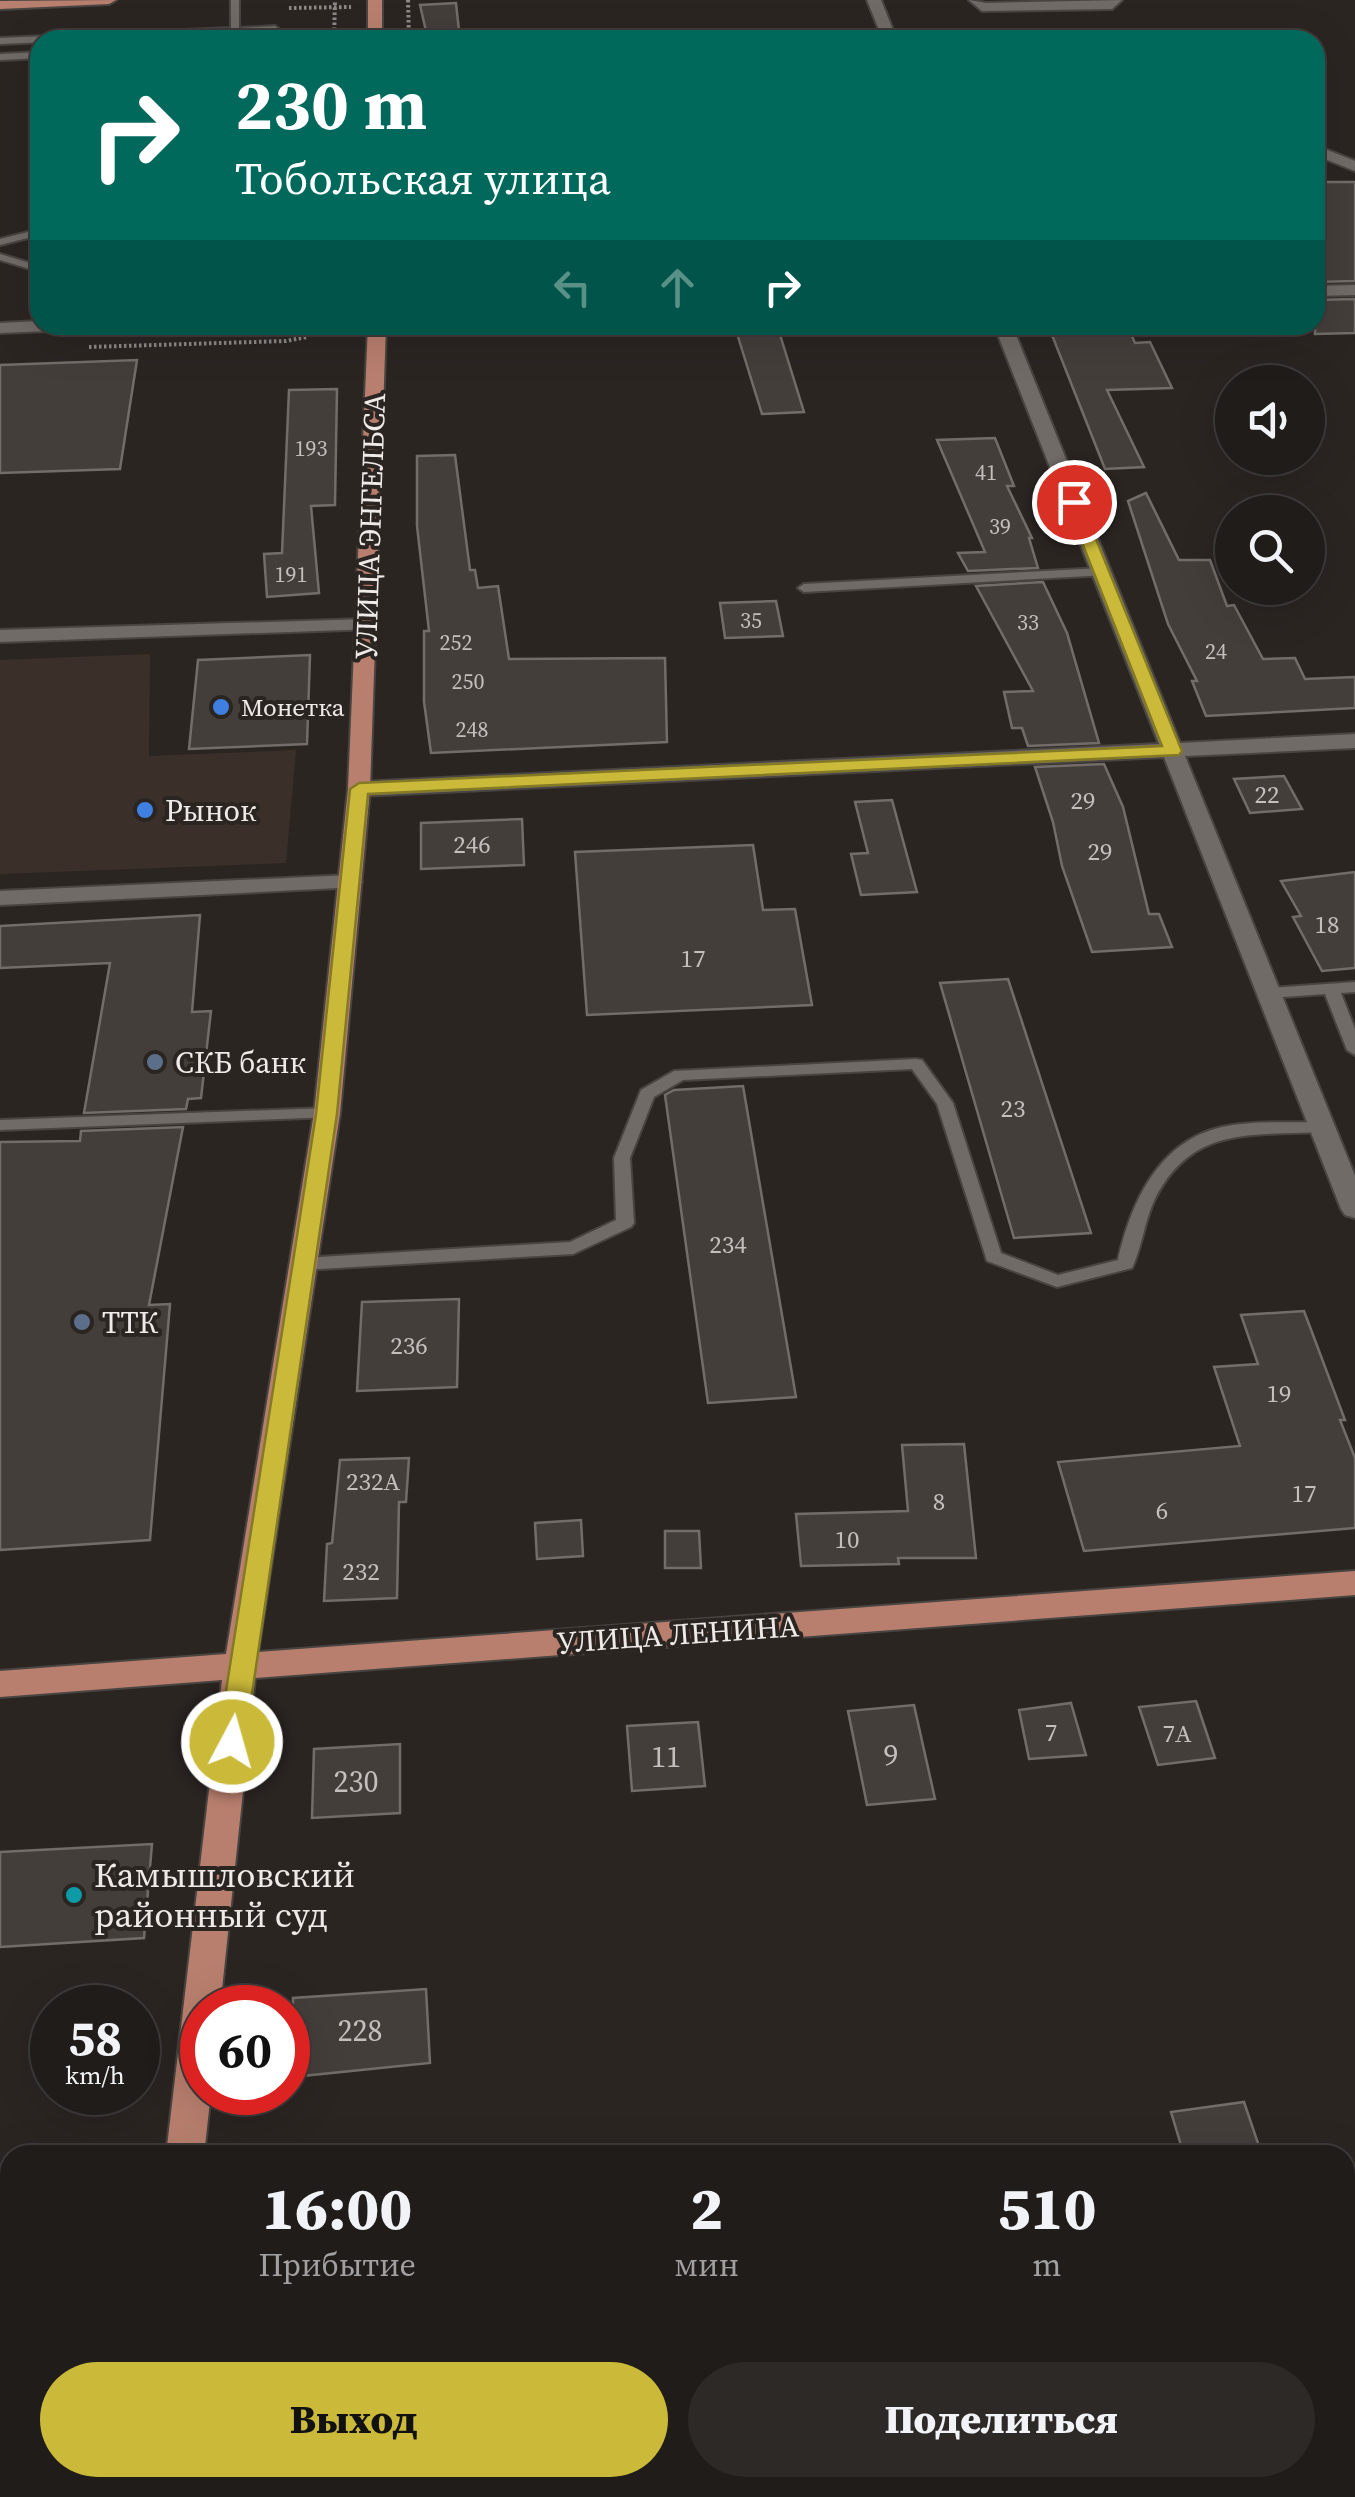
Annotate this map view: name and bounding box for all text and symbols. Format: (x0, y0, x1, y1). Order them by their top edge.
text: 230 m (235, 56, 427, 152)
icon: right (70, 70, 200, 200)
text: Тобольская улица (235, 147, 611, 209)
icon: left (545, 260, 600, 315)
icon: ahead (650, 260, 705, 315)
icon: right (755, 260, 810, 315)
map controls (1215, 365, 1325, 605)
button: sound (1215, 365, 1325, 475)
street label: УЛИЦА ЭНГЕЛЬСА (345, 392, 395, 660)
house number: 193 (294, 433, 328, 463)
house number: 41 (975, 457, 997, 487)
pin (1032, 460, 1117, 545)
icon: arrive (1047, 475, 1102, 530)
button: search (1215, 495, 1325, 605)
house number: 39 (989, 511, 1011, 541)
house number: 191 (274, 559, 308, 589)
house number: 35 (740, 605, 762, 635)
house number: 33 (1017, 607, 1039, 637)
house number: 252 (439, 627, 473, 657)
house number: 24 (1205, 636, 1227, 666)
house number: 250 (451, 666, 485, 696)
place label: Монетка (241, 690, 345, 724)
marker: Монетка (210, 696, 232, 718)
house number: 248 (455, 714, 489, 744)
house number: 22 (1254, 777, 1280, 811)
house number: 29 (1070, 783, 1096, 817)
place label: Рынок (165, 790, 257, 831)
marker: Рынок (134, 799, 156, 821)
house number: 246 (453, 827, 491, 861)
house number: 29 (1087, 834, 1113, 868)
house number: 18 (1314, 907, 1340, 941)
house number: 17 (680, 941, 706, 975)
place label: СКБ банк (175, 1042, 306, 1083)
marker: СКБ банк (144, 1051, 166, 1073)
house number: 23 (1000, 1091, 1026, 1125)
house number: 234 (709, 1227, 747, 1261)
place label: ТТК (102, 1302, 159, 1343)
marker: ТТК (71, 1311, 93, 1333)
house number: 236 (390, 1328, 428, 1362)
house number: 19 (1266, 1376, 1292, 1410)
house number: 232А (346, 1464, 400, 1498)
house number: 17 (1291, 1476, 1317, 1510)
house number: 8 (933, 1484, 945, 1518)
house number: 6 (1156, 1493, 1168, 1527)
house number: 10 (834, 1522, 860, 1556)
house number: 232 (342, 1554, 380, 1588)
street label: УЛИЦА ЛЕНИНА (556, 1605, 800, 1663)
position arrow (180, 1690, 284, 1794)
house number: 7 (1045, 1715, 1057, 1749)
house number: 7А (1162, 1716, 1192, 1750)
house number: 9 (884, 1735, 899, 1776)
house number: 11 (651, 1736, 681, 1777)
house number: 230 (334, 1761, 379, 1802)
place label: Камышловский районный суд (94, 1851, 355, 1939)
marker: Камышловский районный суд (63, 1884, 85, 1906)
speed limit sign: 60 (180, 1985, 310, 2115)
text: 58 (68, 2003, 122, 2072)
house number: 228 (338, 2010, 383, 2051)
text: km/h (65, 2058, 125, 2092)
text: 16:00 (262, 2167, 412, 2249)
text: 2 (690, 2167, 723, 2249)
text: 510 (997, 2167, 1097, 2249)
text: Прибытие (258, 2243, 416, 2287)
text: мин (674, 2243, 739, 2287)
text: m (1033, 2243, 1061, 2287)
button: Выход (40, 2362, 668, 2477)
button: Поделиться (688, 2362, 1315, 2477)

